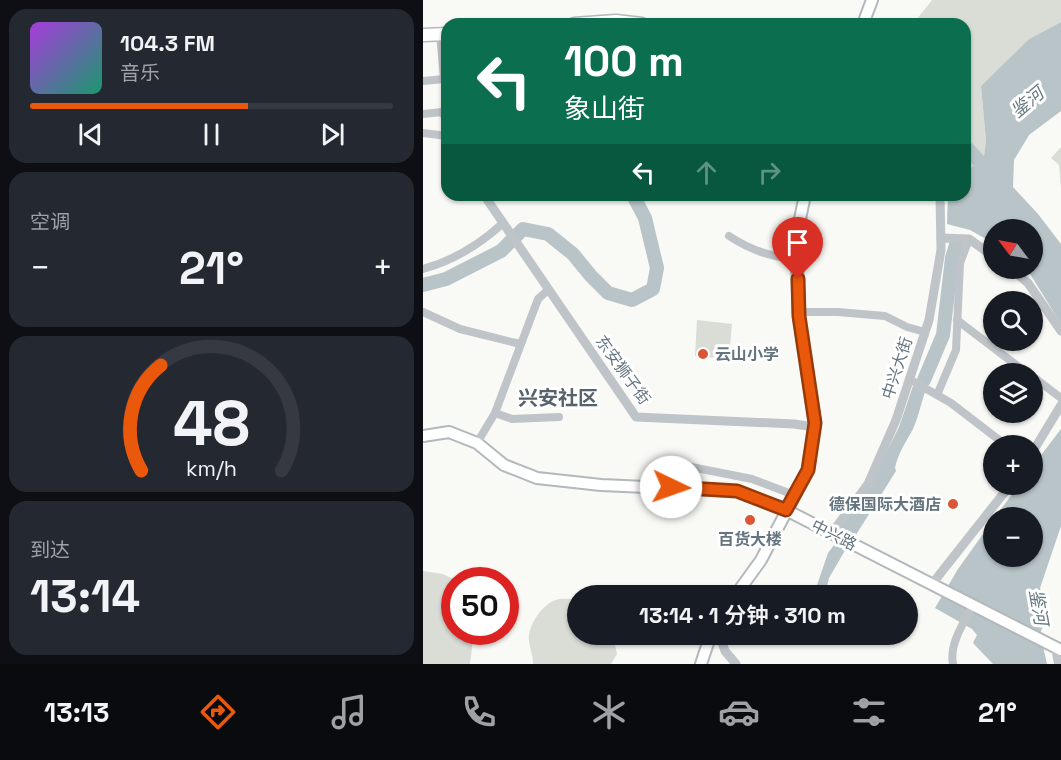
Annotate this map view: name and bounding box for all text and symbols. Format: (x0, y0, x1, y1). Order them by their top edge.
text: 104.3 FM (120, 29, 215, 57)
text: 100 m (564, 35, 684, 88)
icon: left (465, 42, 543, 120)
text: 音乐 (120, 60, 160, 86)
water label: 鉴河 (1006, 80, 1050, 122)
text: 象山街 (564, 91, 645, 126)
icon: previous (74, 118, 107, 151)
icon: pause (195, 118, 228, 151)
icon: next (316, 118, 349, 151)
icon: left (627, 156, 660, 189)
icon: ahead (690, 156, 723, 189)
icon: right (753, 156, 786, 189)
text: 空调 (30, 209, 70, 235)
pin (772, 217, 823, 279)
north arrow (983, 219, 1043, 279)
map controls (983, 219, 1043, 567)
icon: arrive (781, 226, 814, 259)
text: 21° (179, 240, 244, 297)
text: − (30, 247, 50, 289)
text: + (373, 247, 393, 289)
button: search (983, 291, 1043, 351)
street label: 东安狮子街 (591, 331, 655, 409)
street label: 中兴大街 (877, 334, 917, 402)
place label: 云山小学 (715, 344, 779, 365)
marker: 云山小学 (696, 347, 710, 361)
button: layers (983, 363, 1043, 423)
text: 48 (173, 384, 250, 463)
district label: 兴安社区 (518, 385, 598, 411)
button: + (983, 435, 1043, 495)
text: km/h (186, 455, 237, 482)
position arrow (639, 455, 703, 519)
place label: 德保国际大酒店 (829, 494, 941, 515)
marker: 德保国际大酒店 (946, 497, 960, 511)
button: − (983, 507, 1043, 567)
marker: 百货大楼 (743, 513, 757, 527)
street label: 中兴路 (808, 515, 860, 555)
place label: 百货大楼 (718, 529, 782, 550)
text: 到达 (30, 537, 70, 563)
speed limit sign: 50 (441, 567, 519, 645)
text: 13:14 (30, 568, 140, 625)
water label: 鉴河 (1025, 587, 1054, 630)
text: 13:14 · 1 分钟 · 310 m (639, 601, 846, 629)
icon: directions (197, 691, 239, 733)
icon: music (328, 691, 370, 733)
icon: phone (458, 691, 500, 733)
icon: climate (588, 691, 630, 733)
icon: car (718, 691, 760, 733)
icon: filters (848, 691, 890, 733)
text: 13:13 (44, 695, 109, 730)
text: 21° (978, 695, 1017, 730)

